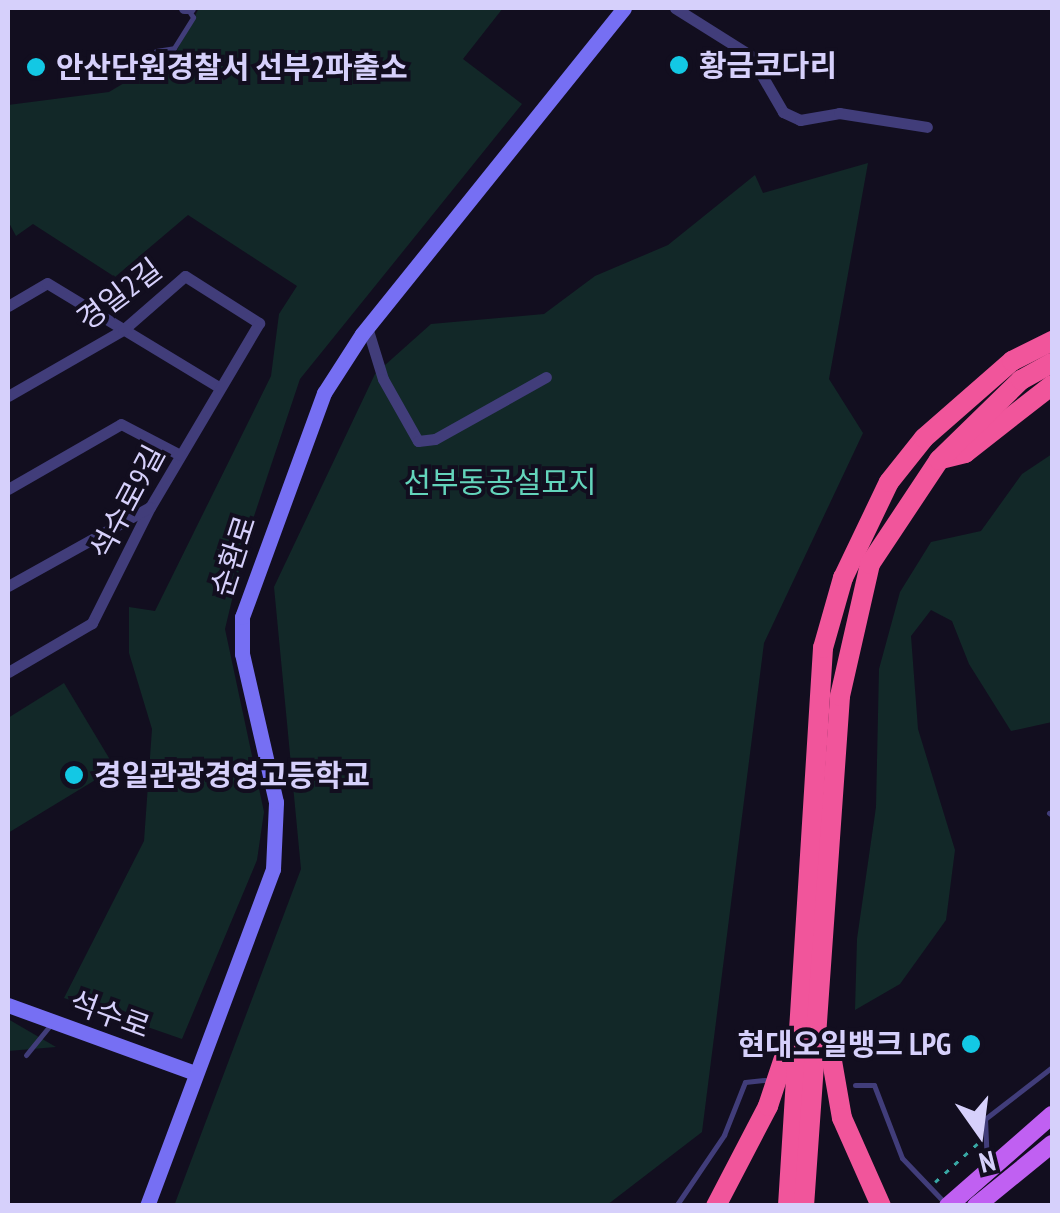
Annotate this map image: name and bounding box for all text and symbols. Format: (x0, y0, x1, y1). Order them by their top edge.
place label: 황금코다리 (699, 47, 837, 83)
place label: 안산단원경찰서 선부2파출소 (56, 49, 408, 85)
marker: 황금코다리 (668, 54, 690, 76)
marker: 안산단원경찰서 선부2파출소 (25, 56, 47, 78)
street label: 경일2길 (70, 251, 168, 337)
street label: 석수로9길 (82, 439, 172, 565)
park label: 선부동공설묘지 (403, 464, 597, 500)
street label: 순환로 (203, 511, 263, 601)
place label: 경일관광경영고등학교 (94, 757, 370, 793)
marker: 경일관광경영고등학교 (63, 764, 85, 786)
street label: 석수로 (65, 983, 155, 1045)
place label: 현대오일뱅크 LPG (737, 1026, 951, 1062)
marker: 현대오일뱅크 LPG (960, 1033, 982, 1055)
north arrow (930, 1083, 1030, 1183)
text: N (976, 1143, 999, 1182)

